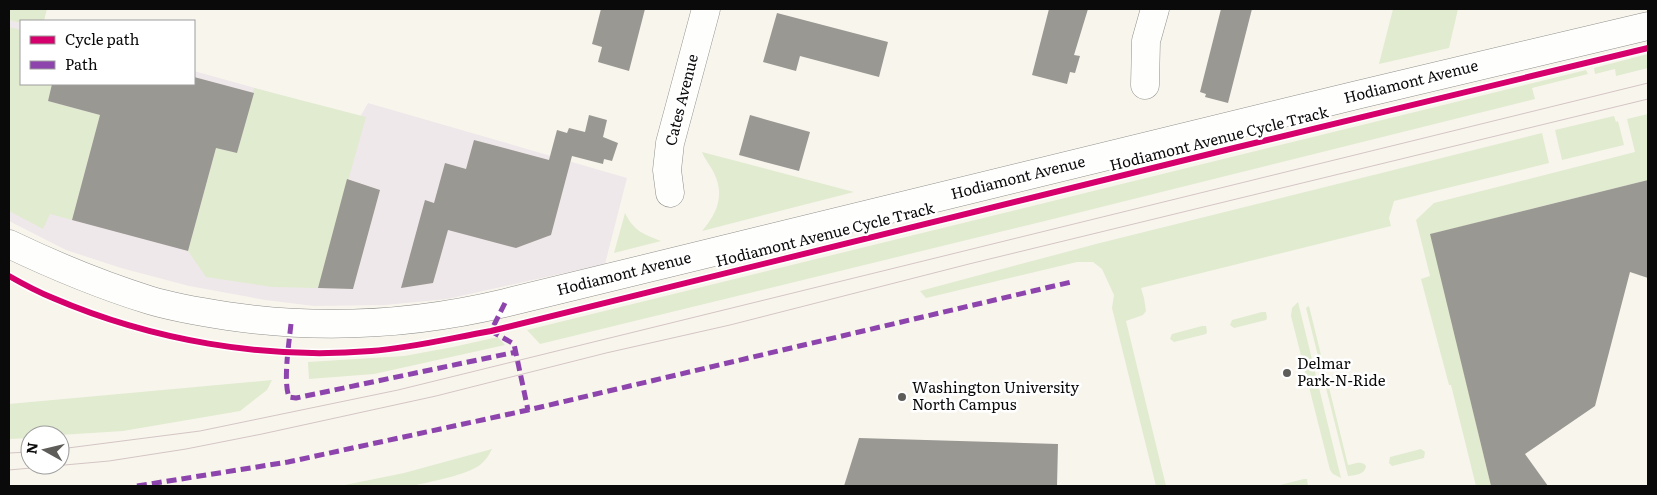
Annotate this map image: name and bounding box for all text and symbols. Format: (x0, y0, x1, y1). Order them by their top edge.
legend (20, 20, 195, 85)
text: Cycle path (65, 27, 140, 50)
street label: Cates Avenue (658, 51, 703, 148)
text: Path (65, 52, 98, 75)
street label: Hodiamont Avenue (1341, 53, 1480, 108)
street label: Hodiamont Avenue Cycle Track (1107, 99, 1331, 176)
street label: Hodiamont Avenue (948, 149, 1087, 204)
street label: Hodiamont Avenue Cycle Track (713, 195, 937, 272)
street label: Hodiamont Avenue (554, 245, 693, 300)
place label: Delmar Park-N-Ride (1297, 351, 1386, 391)
marker: Delmar Park-N-Ride (1281, 367, 1293, 379)
place label: Washington University North Campus (912, 375, 1080, 415)
marker: Washington University North Campus (896, 391, 908, 403)
north arrow (20, 425, 70, 475)
text: N (20, 441, 42, 455)

